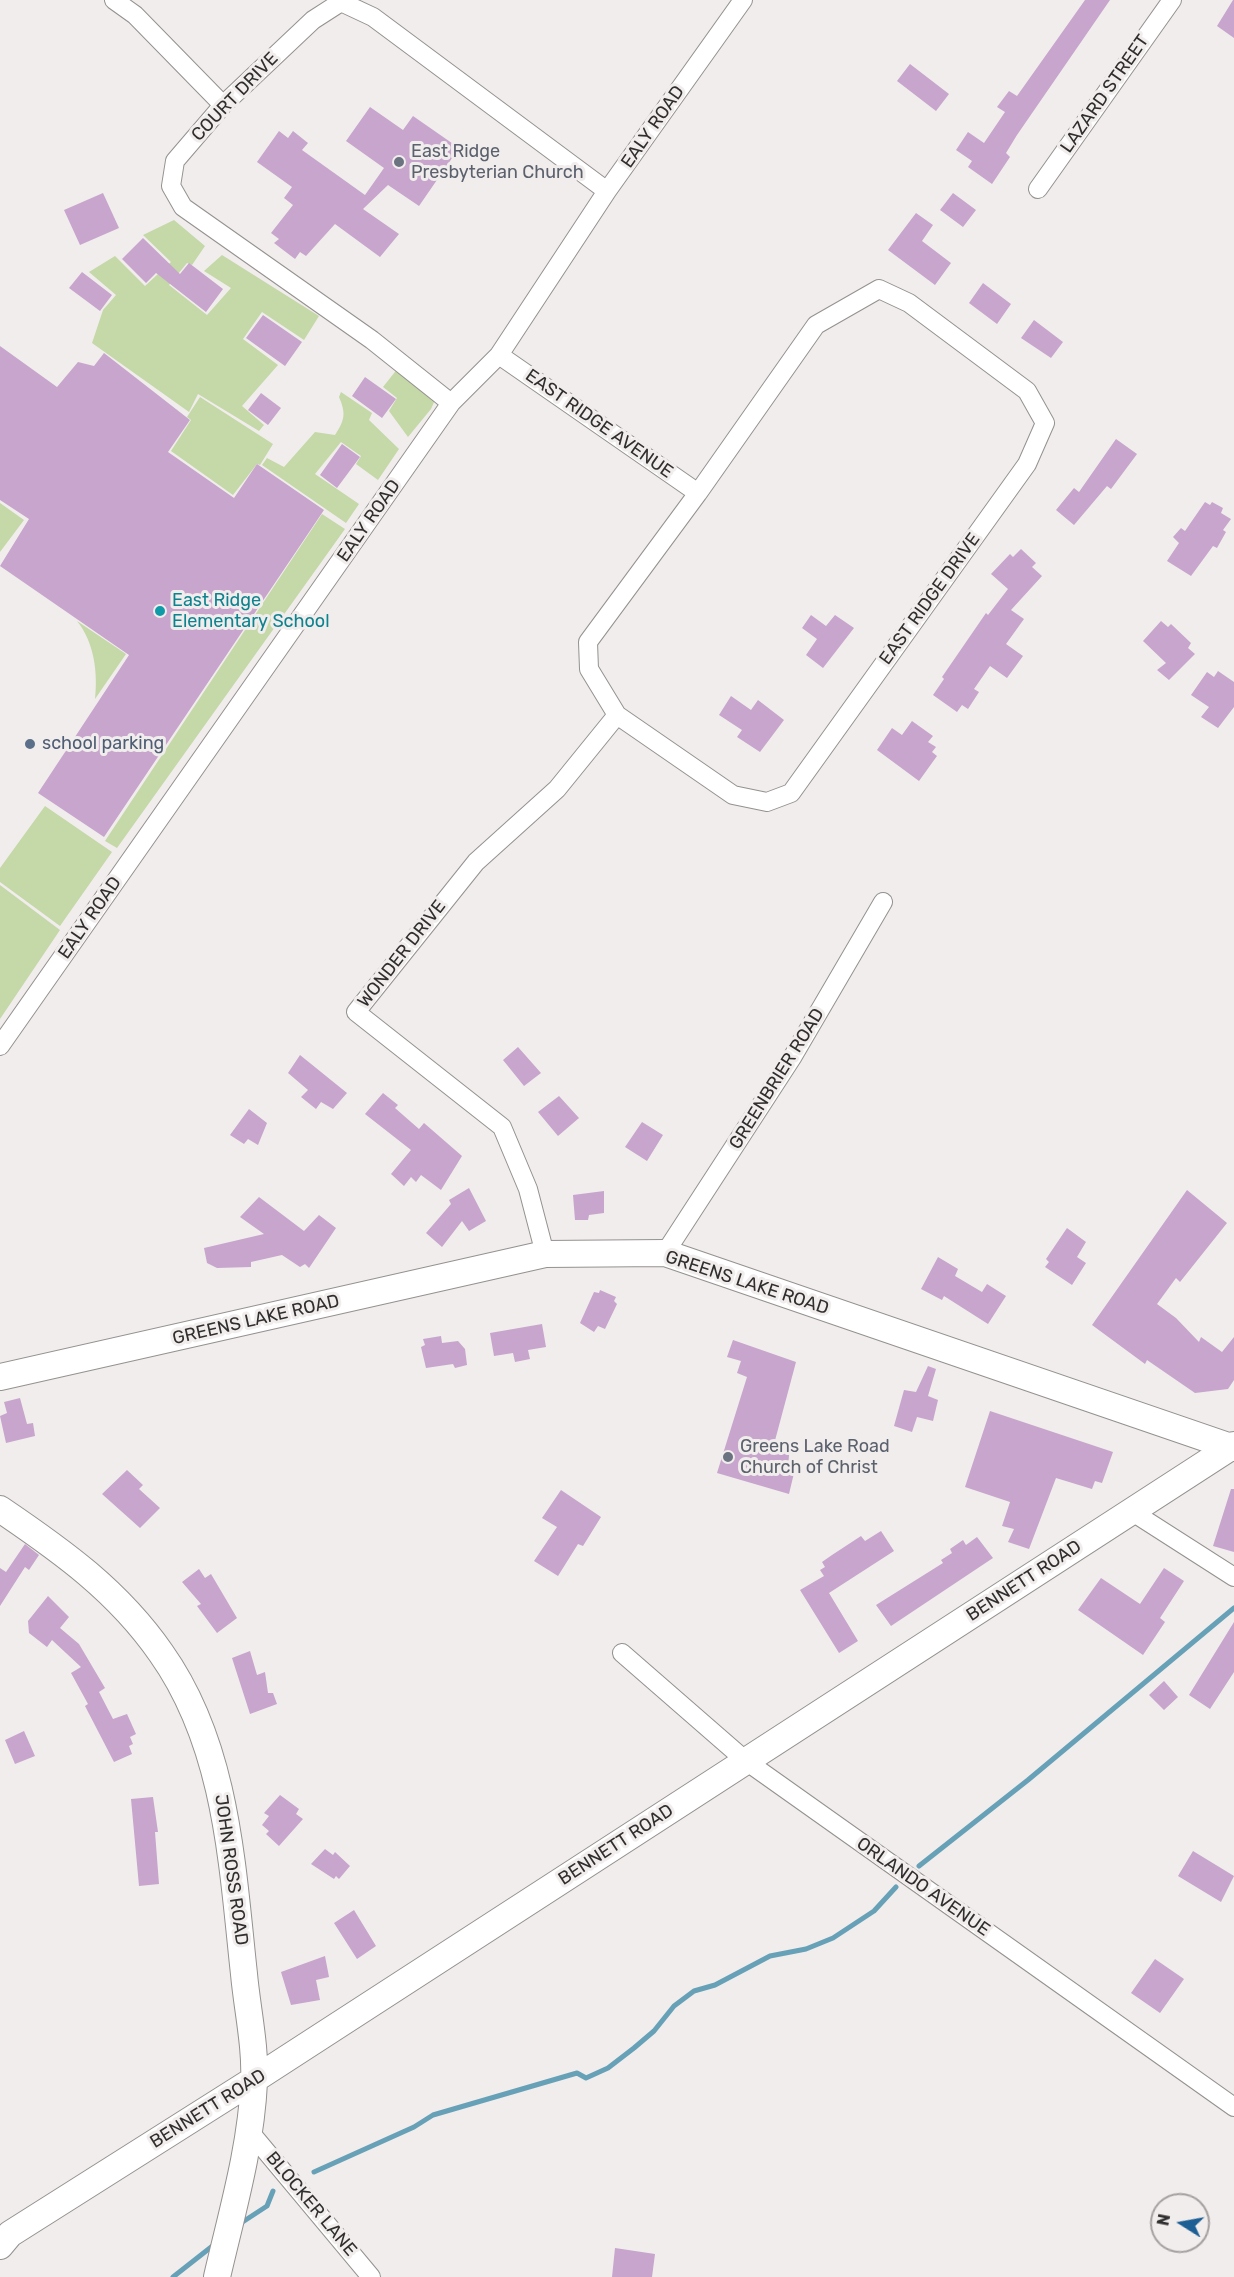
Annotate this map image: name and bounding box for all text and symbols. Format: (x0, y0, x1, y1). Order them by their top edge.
street label: LAZARD STREET (1056, 31, 1154, 157)
street label: COURT DRIVE (187, 48, 283, 146)
street label: EALY ROAD (617, 82, 689, 172)
place label: East Ridge Presbyterian Church (411, 141, 584, 184)
marker: East Ridge Presbyterian Church (392, 155, 406, 169)
street label: EAST RIDGE AVENUE (521, 365, 677, 483)
street label: EALY ROAD (333, 476, 405, 566)
street label: EAST RIDGE DRIVE (875, 529, 985, 669)
place label: East Ridge Elementary School (172, 590, 330, 632)
marker: East Ridge Elementary School (153, 604, 167, 618)
place label: school parking (42, 733, 164, 755)
marker: school parking (23, 737, 37, 751)
street label: EALY ROAD (54, 873, 126, 963)
street label: WONDER DRIVE (353, 896, 451, 1012)
street label: GREENBRIER ROAD (725, 1004, 829, 1154)
street label: GREENS LAKE ROAD (663, 1246, 831, 1320)
street label: GREENS LAKE ROAD (171, 1290, 341, 1350)
place label: Greens Lake Road Church of Christ (740, 1436, 890, 1478)
marker: Greens Lake Road Church of Christ (721, 1450, 735, 1464)
street label: BENNETT ROAD (963, 1536, 1085, 1626)
street label: JOHN ROSS ROAD (210, 1793, 252, 1947)
street label: BENNETT ROAD (555, 1800, 677, 1890)
street label: ORLANDO AVENUE (852, 1833, 994, 1941)
street label: BENNETT ROAD (146, 2065, 270, 2153)
street label: BLOCKER LANE (261, 2147, 361, 2261)
north arrow (1150, 2193, 1210, 2253)
text: N (1153, 2212, 1174, 2227)

